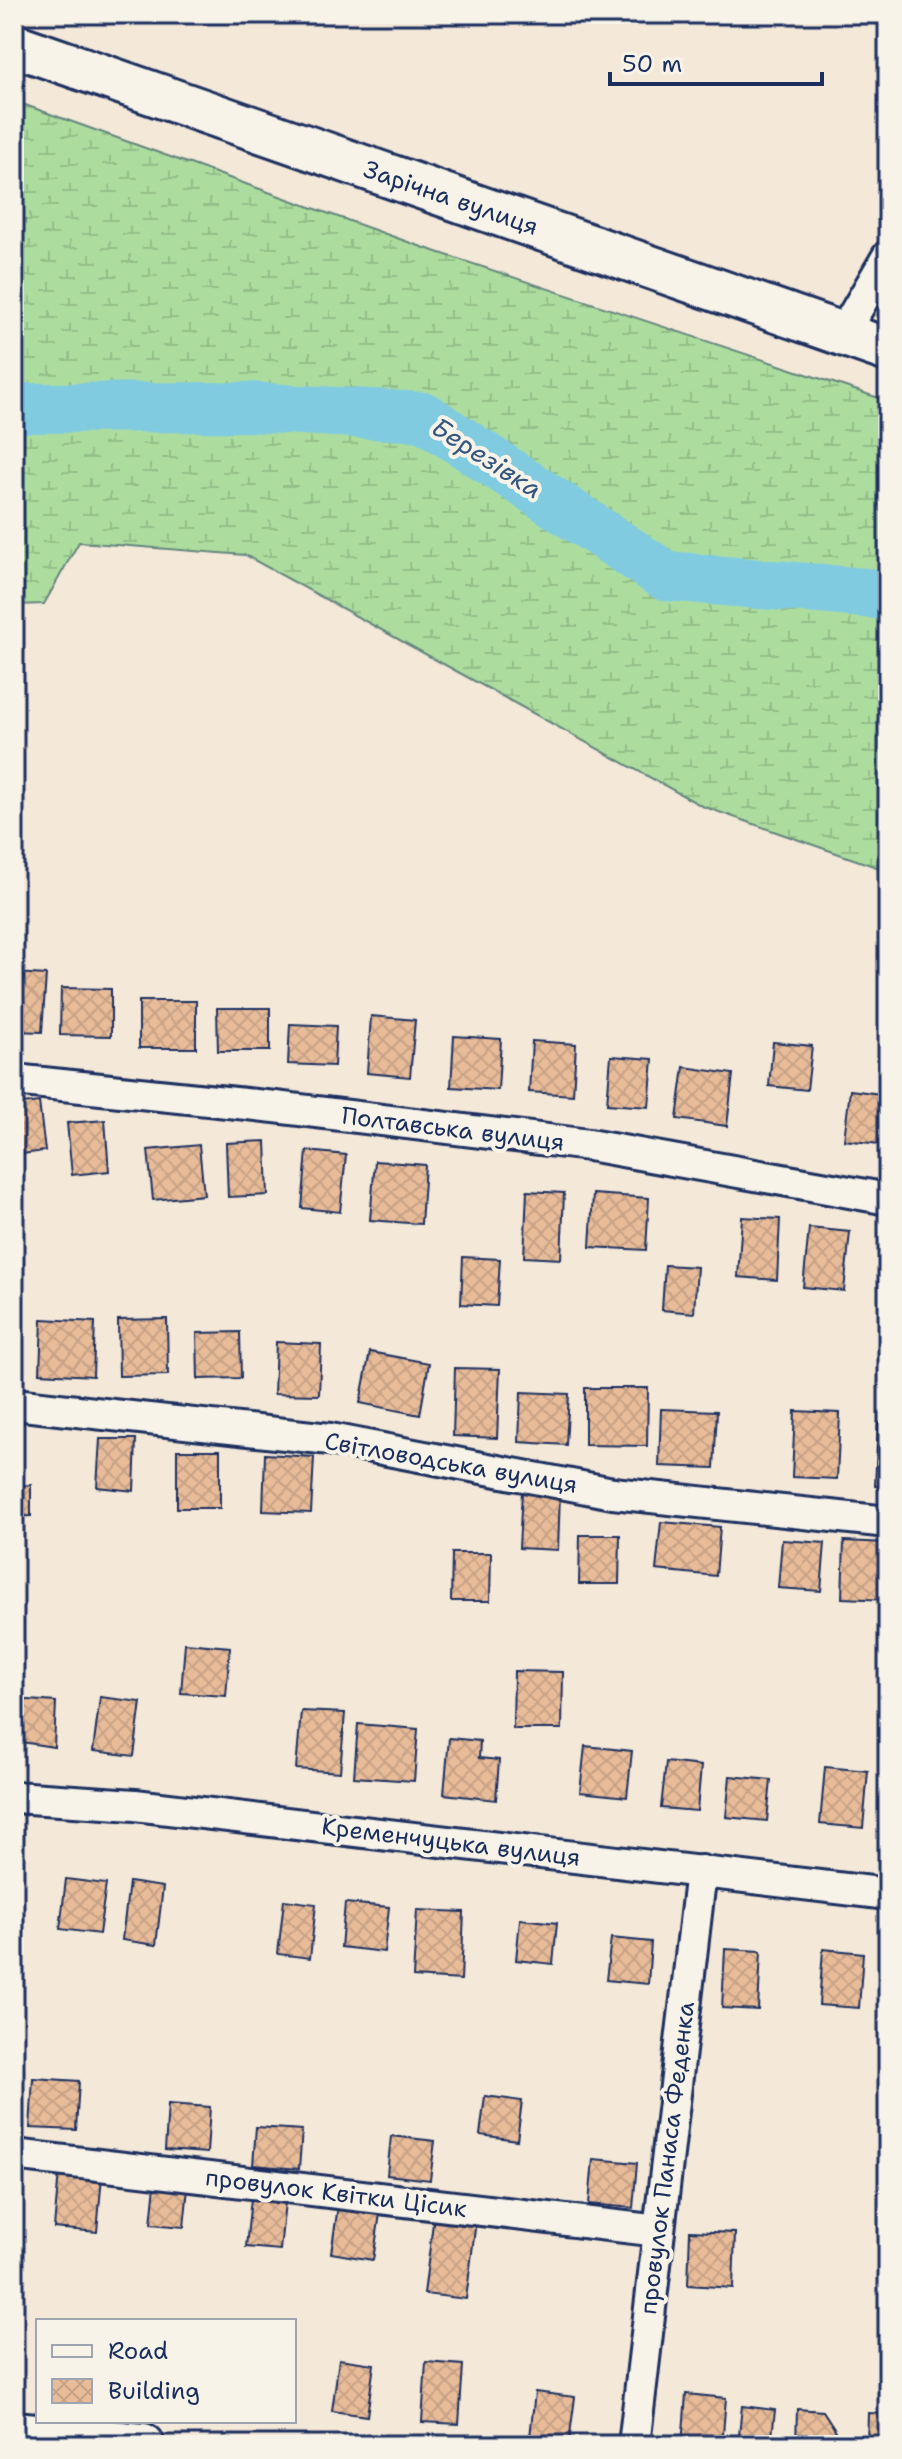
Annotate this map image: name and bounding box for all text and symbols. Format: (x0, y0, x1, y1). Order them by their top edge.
scale bar (610, 36, 822, 86)
text: 50 m (622, 48, 682, 80)
street label: Зарічна вулиця (360, 153, 542, 243)
water label: Березівка (425, 409, 549, 506)
street label: Полтавська вулиця (340, 1099, 566, 1159)
street label: Світловодська вулиця (322, 1425, 580, 1501)
street label: Кременчуцька вулиця (320, 1810, 582, 1874)
street label: провулок Панаса Феденка (632, 2000, 702, 2316)
street label: провулок Квітки Цісик (204, 2161, 469, 2225)
legend (36, 2319, 296, 2423)
text: Road (108, 2335, 168, 2367)
text: Building (108, 2375, 200, 2407)

